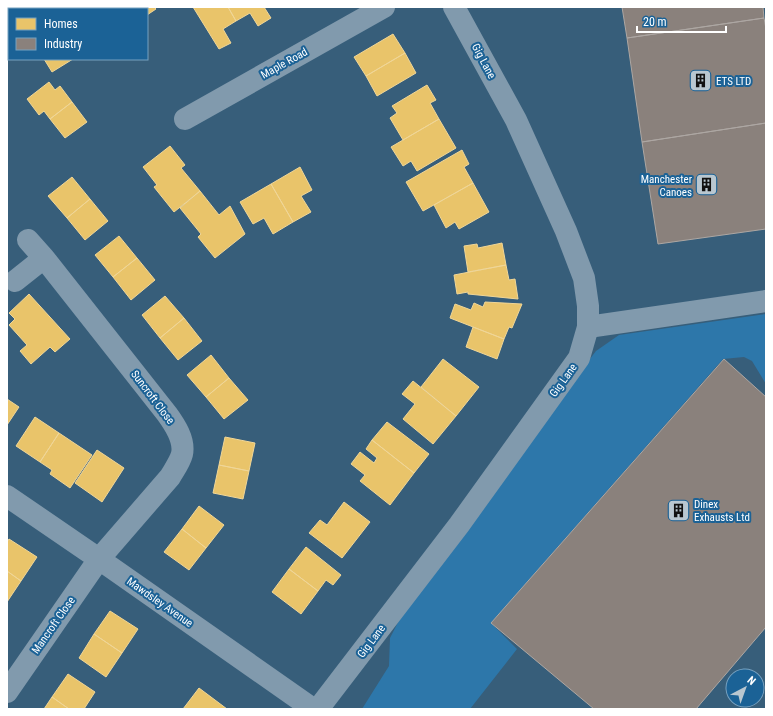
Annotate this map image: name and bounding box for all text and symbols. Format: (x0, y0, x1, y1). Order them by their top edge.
legend (8, 8, 148, 60)
scale bar (637, 8, 726, 34)
text: 20 m (643, 15, 667, 29)
text: Homes (44, 17, 78, 31)
text: Industry (44, 37, 82, 51)
street label: Gig Lane (469, 41, 498, 81)
street label: Maple Road (259, 45, 310, 82)
building icon: ETS LTD (687, 68, 713, 94)
place label: ETS LTD (716, 75, 751, 88)
building icon: Manchester Canoes (694, 172, 720, 198)
place label: Manchester Canoes (641, 173, 693, 199)
street label: Gig Lane (547, 361, 580, 399)
street label: Suncroft Close (128, 368, 177, 427)
building icon: Dinex Exhausts Ltd (665, 497, 691, 523)
place label: Dinex Exhausts Ltd (694, 498, 750, 524)
street label: Mawdsley Avenue (124, 575, 195, 630)
street label: Mancroft Close (29, 594, 78, 656)
street label: Gig Lane (355, 622, 388, 660)
north arrow (725, 668, 765, 708)
text: N (744, 674, 758, 688)

